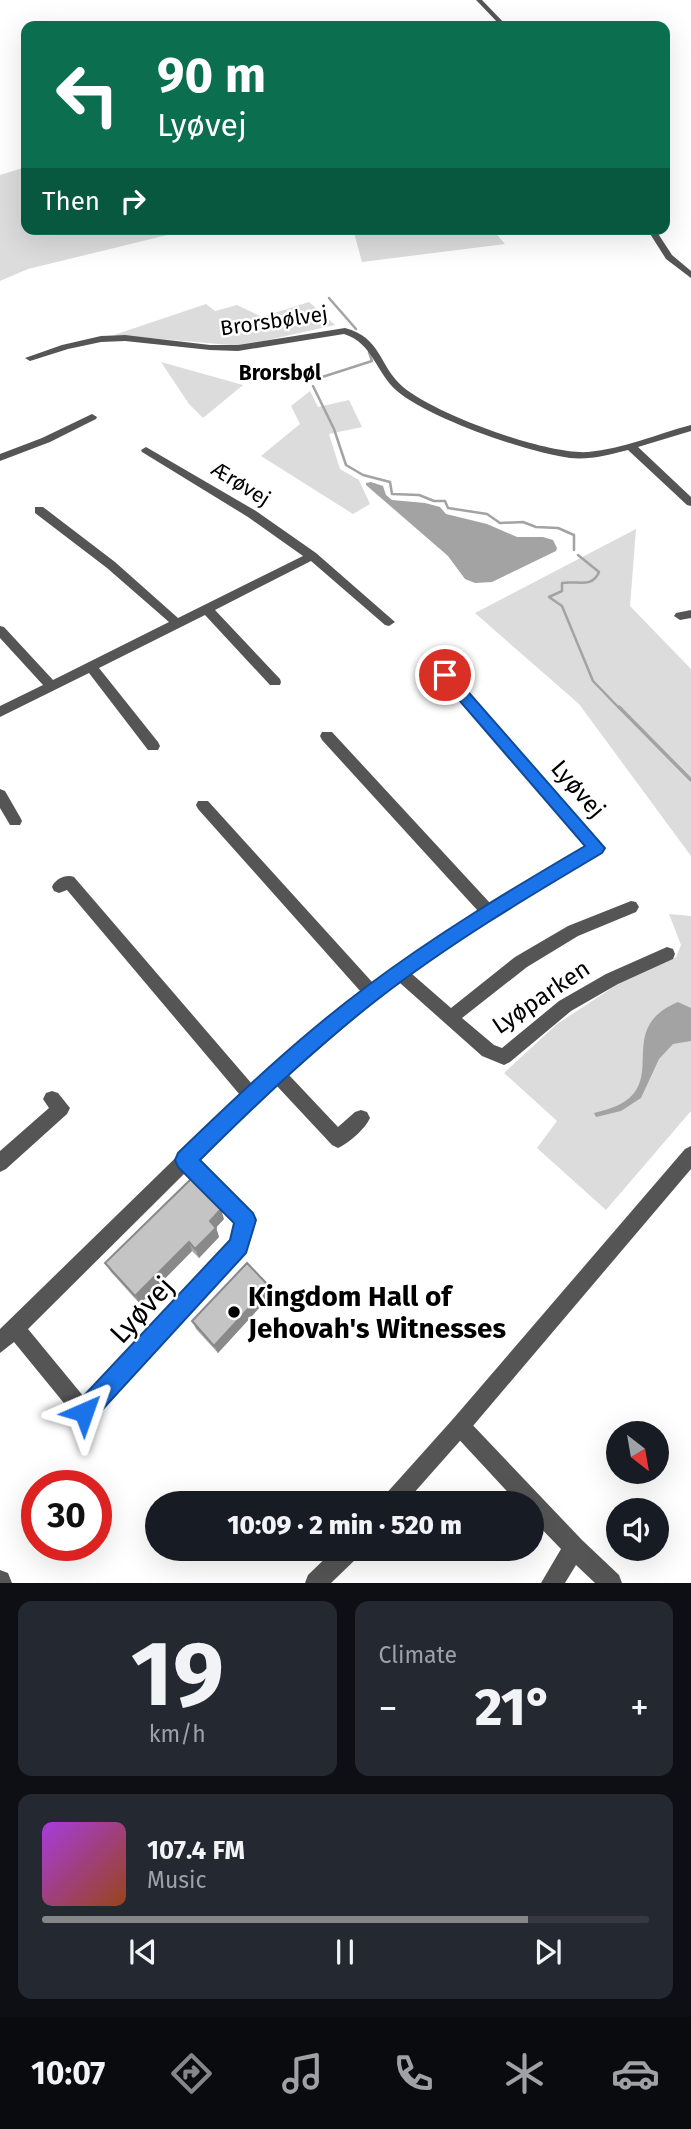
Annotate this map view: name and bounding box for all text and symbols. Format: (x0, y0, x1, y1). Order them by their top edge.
text: 90 m (157, 46, 266, 105)
icon: left (42, 49, 133, 140)
text: Lyøvej (157, 106, 247, 144)
icon: right (114, 182, 152, 220)
text: Then (42, 186, 100, 217)
street label: Brorsbølvej (219, 301, 329, 341)
district label: Brorsbøl (239, 360, 322, 386)
street label: Ærøvej (206, 455, 275, 512)
pin (415, 645, 475, 705)
icon: arrive (426, 656, 464, 694)
street label: Lyøvej (545, 754, 611, 824)
street label: Lyøparken (487, 954, 595, 1040)
street label: Lyøvej (103, 1270, 181, 1350)
place label: Kingdom Hall of Jehovah's Witnesses (247, 1280, 506, 1345)
marker: Kingdom Hall of Jehovah's Witnesses (226, 1304, 242, 1320)
position arrow (47, 1375, 121, 1449)
north arrow (606, 1421, 668, 1484)
map controls (606, 1421, 669, 1561)
speed limit sign: 30 (21, 1470, 112, 1561)
button: sound (606, 1498, 669, 1561)
text: 10:09 · 2 min · 520 m (227, 1510, 462, 1541)
text: 19 (131, 1620, 224, 1729)
text: Climate (379, 1641, 457, 1669)
text: 21° (475, 1676, 553, 1739)
text: − (379, 1685, 398, 1731)
text: + (630, 1685, 649, 1731)
text: km/h (149, 1720, 206, 1748)
text: 107.4 FM (147, 1835, 245, 1866)
text: Music (147, 1866, 207, 1894)
icon: previous (124, 1933, 162, 1971)
icon: pause (326, 1933, 364, 1971)
icon: next (529, 1933, 567, 1971)
icon: directions (167, 2049, 216, 2098)
icon: music (278, 2049, 327, 2098)
icon: phone (389, 2049, 438, 2098)
icon: climate (500, 2049, 549, 2098)
icon: car (611, 2049, 660, 2098)
text: 10:07 (31, 2054, 105, 2092)

